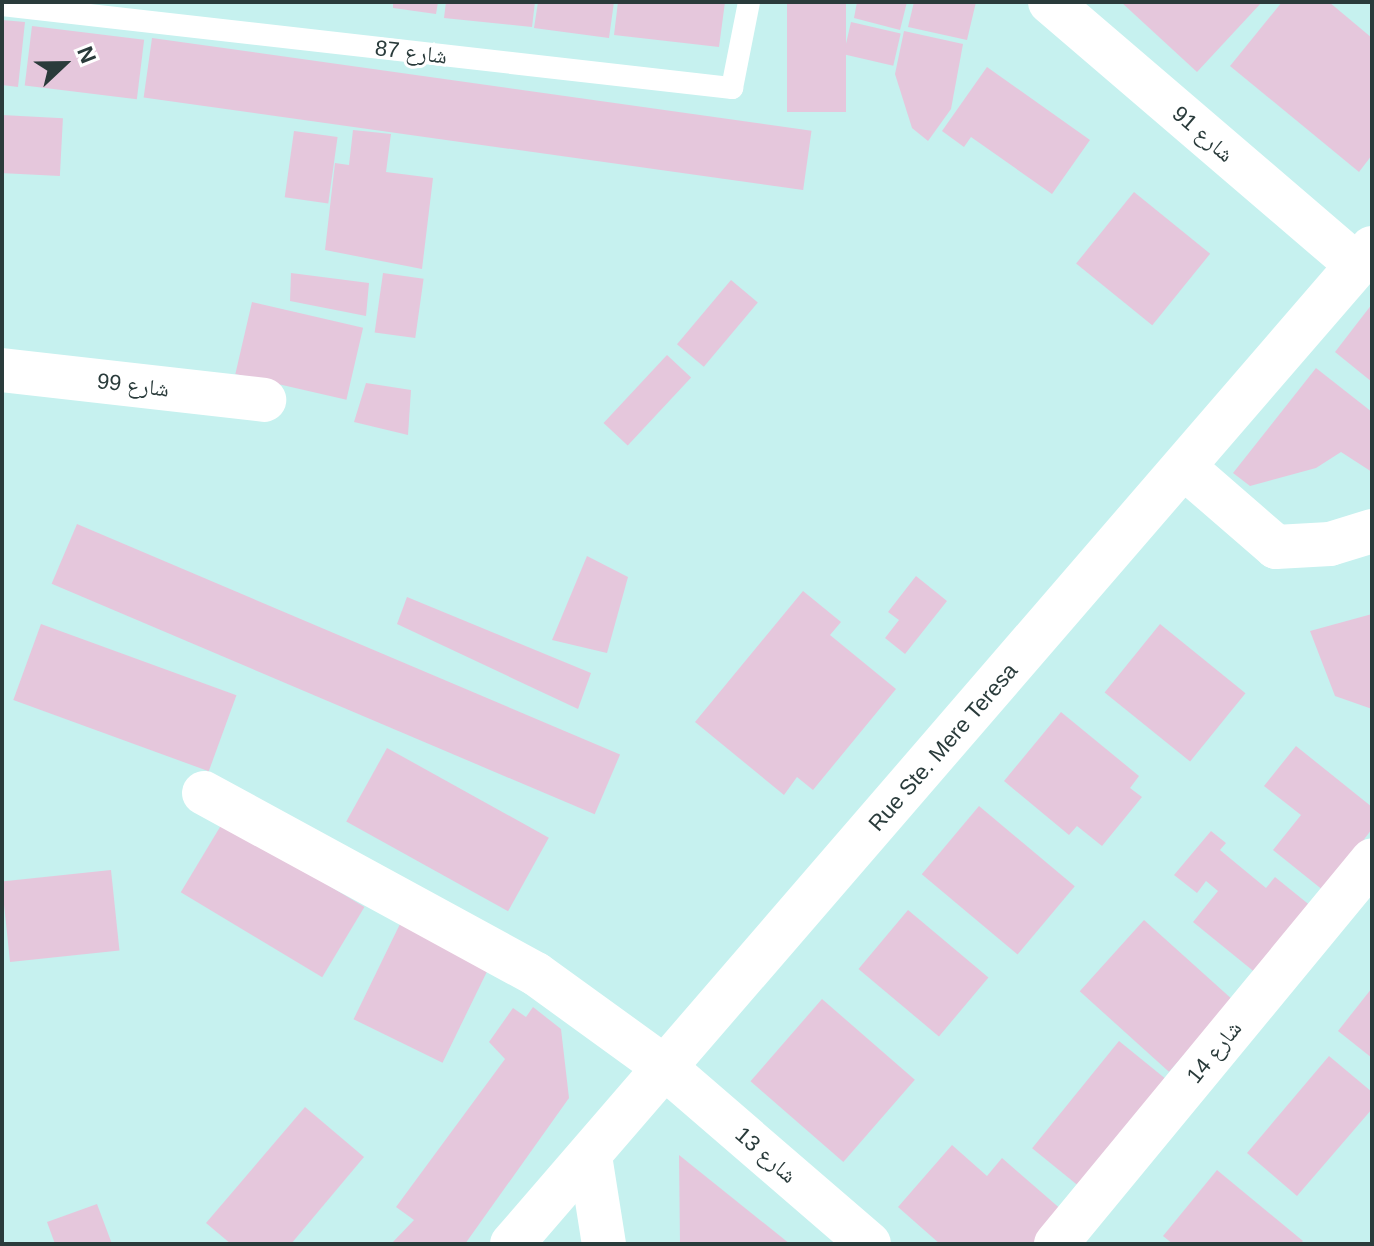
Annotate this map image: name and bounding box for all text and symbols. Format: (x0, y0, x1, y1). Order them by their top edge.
north arrow (24, 24, 104, 104)
street label: شارع 87 (373, 34, 449, 70)
text: N (72, 43, 101, 67)
street label: شارع 91 (1167, 100, 1239, 168)
street label: شارع 99 (95, 367, 171, 403)
street label: Rue Ste. Mere Teresa (863, 658, 1023, 836)
street label: شارع 14 (1181, 1016, 1247, 1088)
street label: شارع 13 (730, 1121, 802, 1189)

